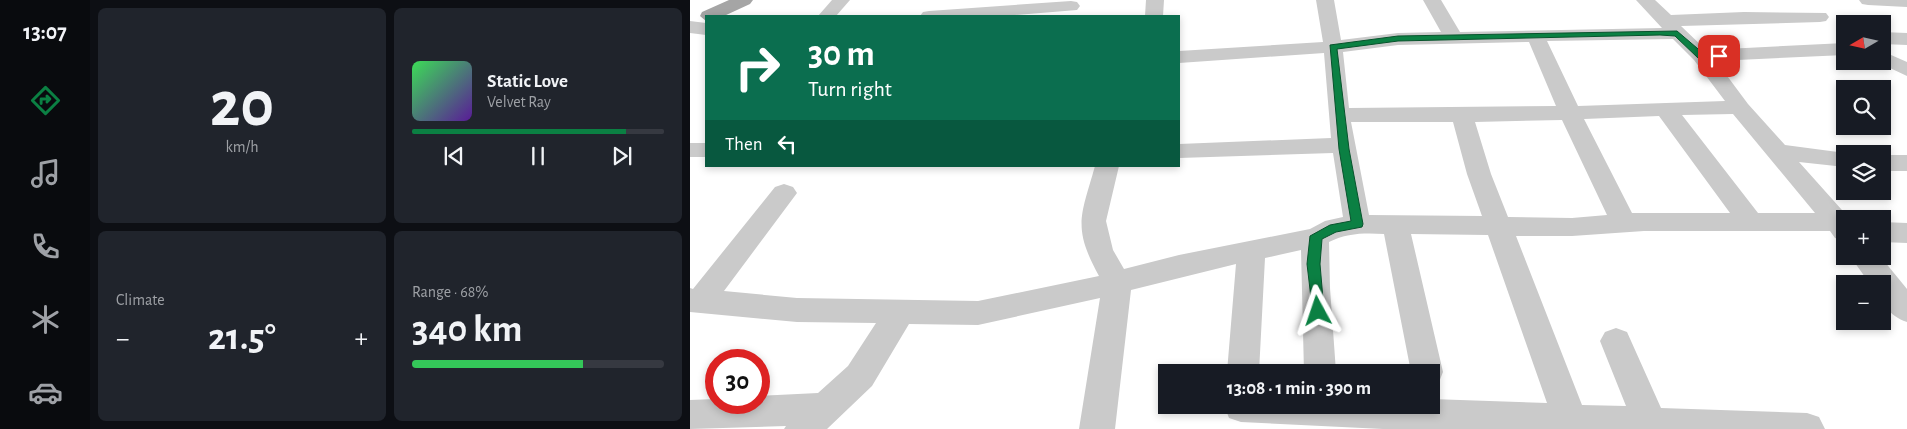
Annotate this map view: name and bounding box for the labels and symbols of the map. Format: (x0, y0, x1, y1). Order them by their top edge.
north arrow (1836, 15, 1891, 70)
pin (1698, 35, 1740, 77)
position arrow (1291, 284, 1343, 336)
speed limit sign: 30 (705, 349, 770, 414)

